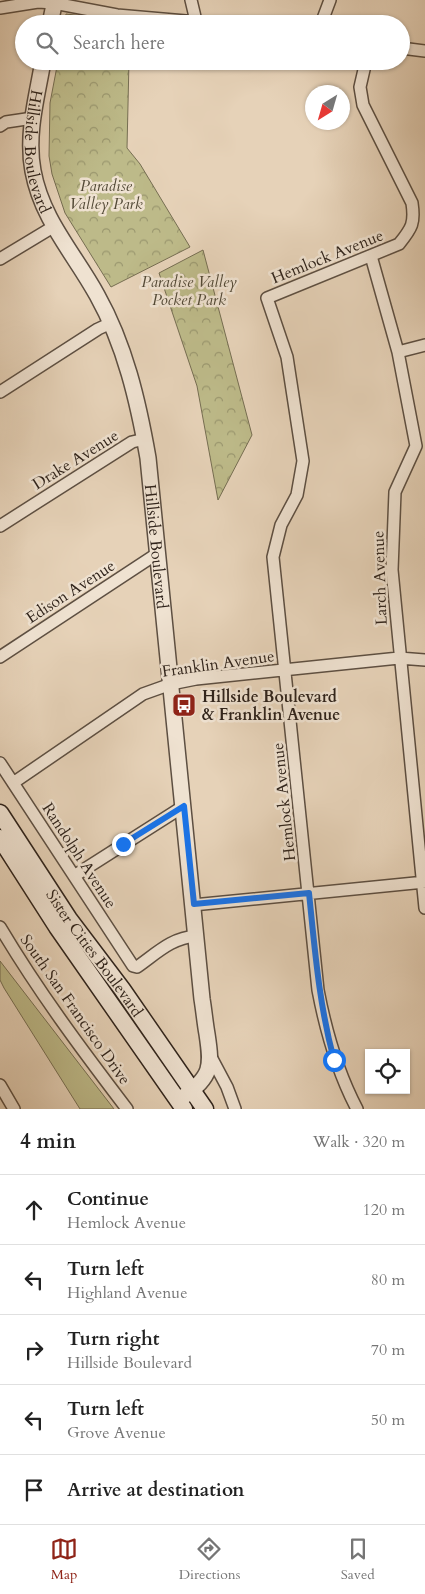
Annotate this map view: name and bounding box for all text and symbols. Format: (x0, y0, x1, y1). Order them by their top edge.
search box (15, 15, 410, 70)
icon: search (33, 29, 61, 57)
text: Search here (73, 30, 165, 56)
north arrow (305, 85, 350, 130)
street label: Hillside Boulevard (19, 88, 56, 217)
park label: Paradise Valley Park (69, 175, 143, 215)
street label: Hemlock Avenue (268, 224, 387, 289)
park label: Paradise Valley Pocket Park (141, 271, 237, 311)
street label: Drake Avenue (28, 425, 123, 495)
street label: Hillside Boulevard (139, 483, 173, 610)
street label: Larch Avenue (367, 530, 393, 626)
street label: Edison Avenue (22, 555, 119, 629)
street label: Franklin Avenue (160, 645, 276, 683)
place label: Hillside Boulevard & Franklin Avenue (202, 686, 340, 726)
bus stop icon: Hillside Boulevard & Franklin Avenue (171, 692, 197, 718)
street label: Hemlock Avenue (267, 742, 301, 862)
street label: Randolph Avenue (37, 798, 122, 913)
route end (112, 833, 135, 856)
street label: Sister Cities Boulevard (41, 885, 148, 1022)
street label: South San Francisco Drive (15, 930, 136, 1089)
route start (323, 1049, 346, 1072)
map controls (365, 1049, 410, 1094)
button: locate (365, 1049, 410, 1094)
text: 4 min (20, 1127, 76, 1156)
text: Walk · 320 m (313, 1131, 405, 1153)
text: Continue (67, 1186, 149, 1212)
icon: ahead (20, 1196, 48, 1224)
text: 120 m (363, 1199, 405, 1221)
text: Hemlock Avenue (67, 1212, 186, 1234)
text: Turn left (67, 1256, 144, 1282)
icon: left (20, 1266, 48, 1294)
text: 80 m (371, 1269, 405, 1291)
text: Highland Avenue (67, 1282, 187, 1304)
text: Turn right (67, 1326, 159, 1352)
icon: right (20, 1336, 48, 1364)
text: 70 m (371, 1339, 405, 1361)
text: Hillside Boulevard (67, 1352, 192, 1374)
text: Turn left (67, 1396, 144, 1422)
icon: left (20, 1406, 48, 1434)
text: 50 m (371, 1409, 405, 1431)
text: Grove Avenue (67, 1422, 166, 1444)
icon: arrive (20, 1476, 48, 1504)
text: Arrive at destination (67, 1477, 244, 1503)
tab: Map (50, 1535, 78, 1584)
tab: Directions (179, 1535, 240, 1584)
tab: Saved (341, 1535, 375, 1584)

